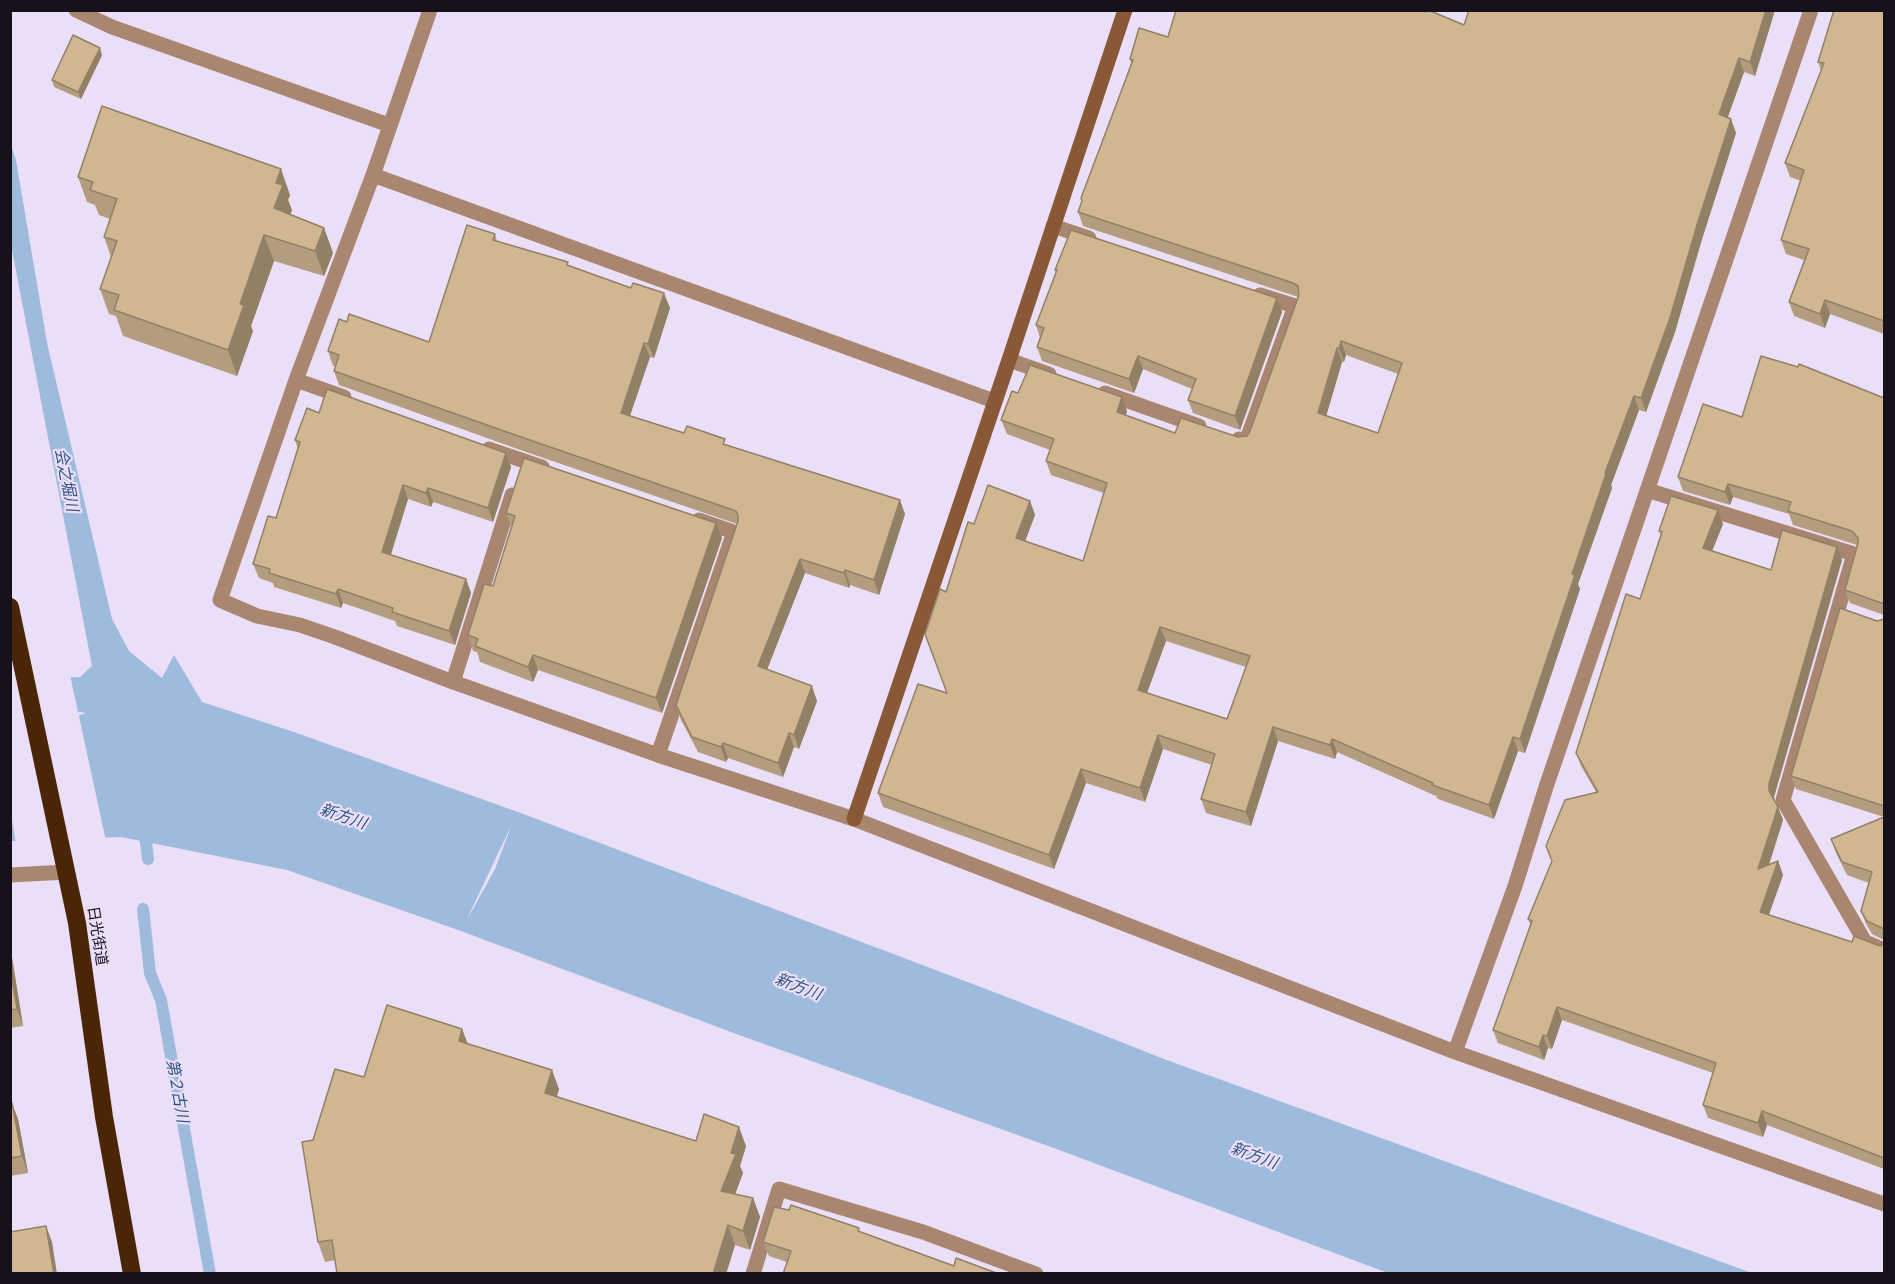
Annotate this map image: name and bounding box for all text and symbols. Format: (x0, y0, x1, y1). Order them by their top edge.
water label: 会之堀川 (50, 447, 82, 513)
water label: 新方川 (317, 800, 369, 834)
street label: 日光街道 (83, 905, 111, 967)
water label: 新方川 (772, 969, 824, 1005)
water label: 第２古川 (162, 1058, 192, 1124)
water label: 新方川 (1228, 1139, 1280, 1173)

